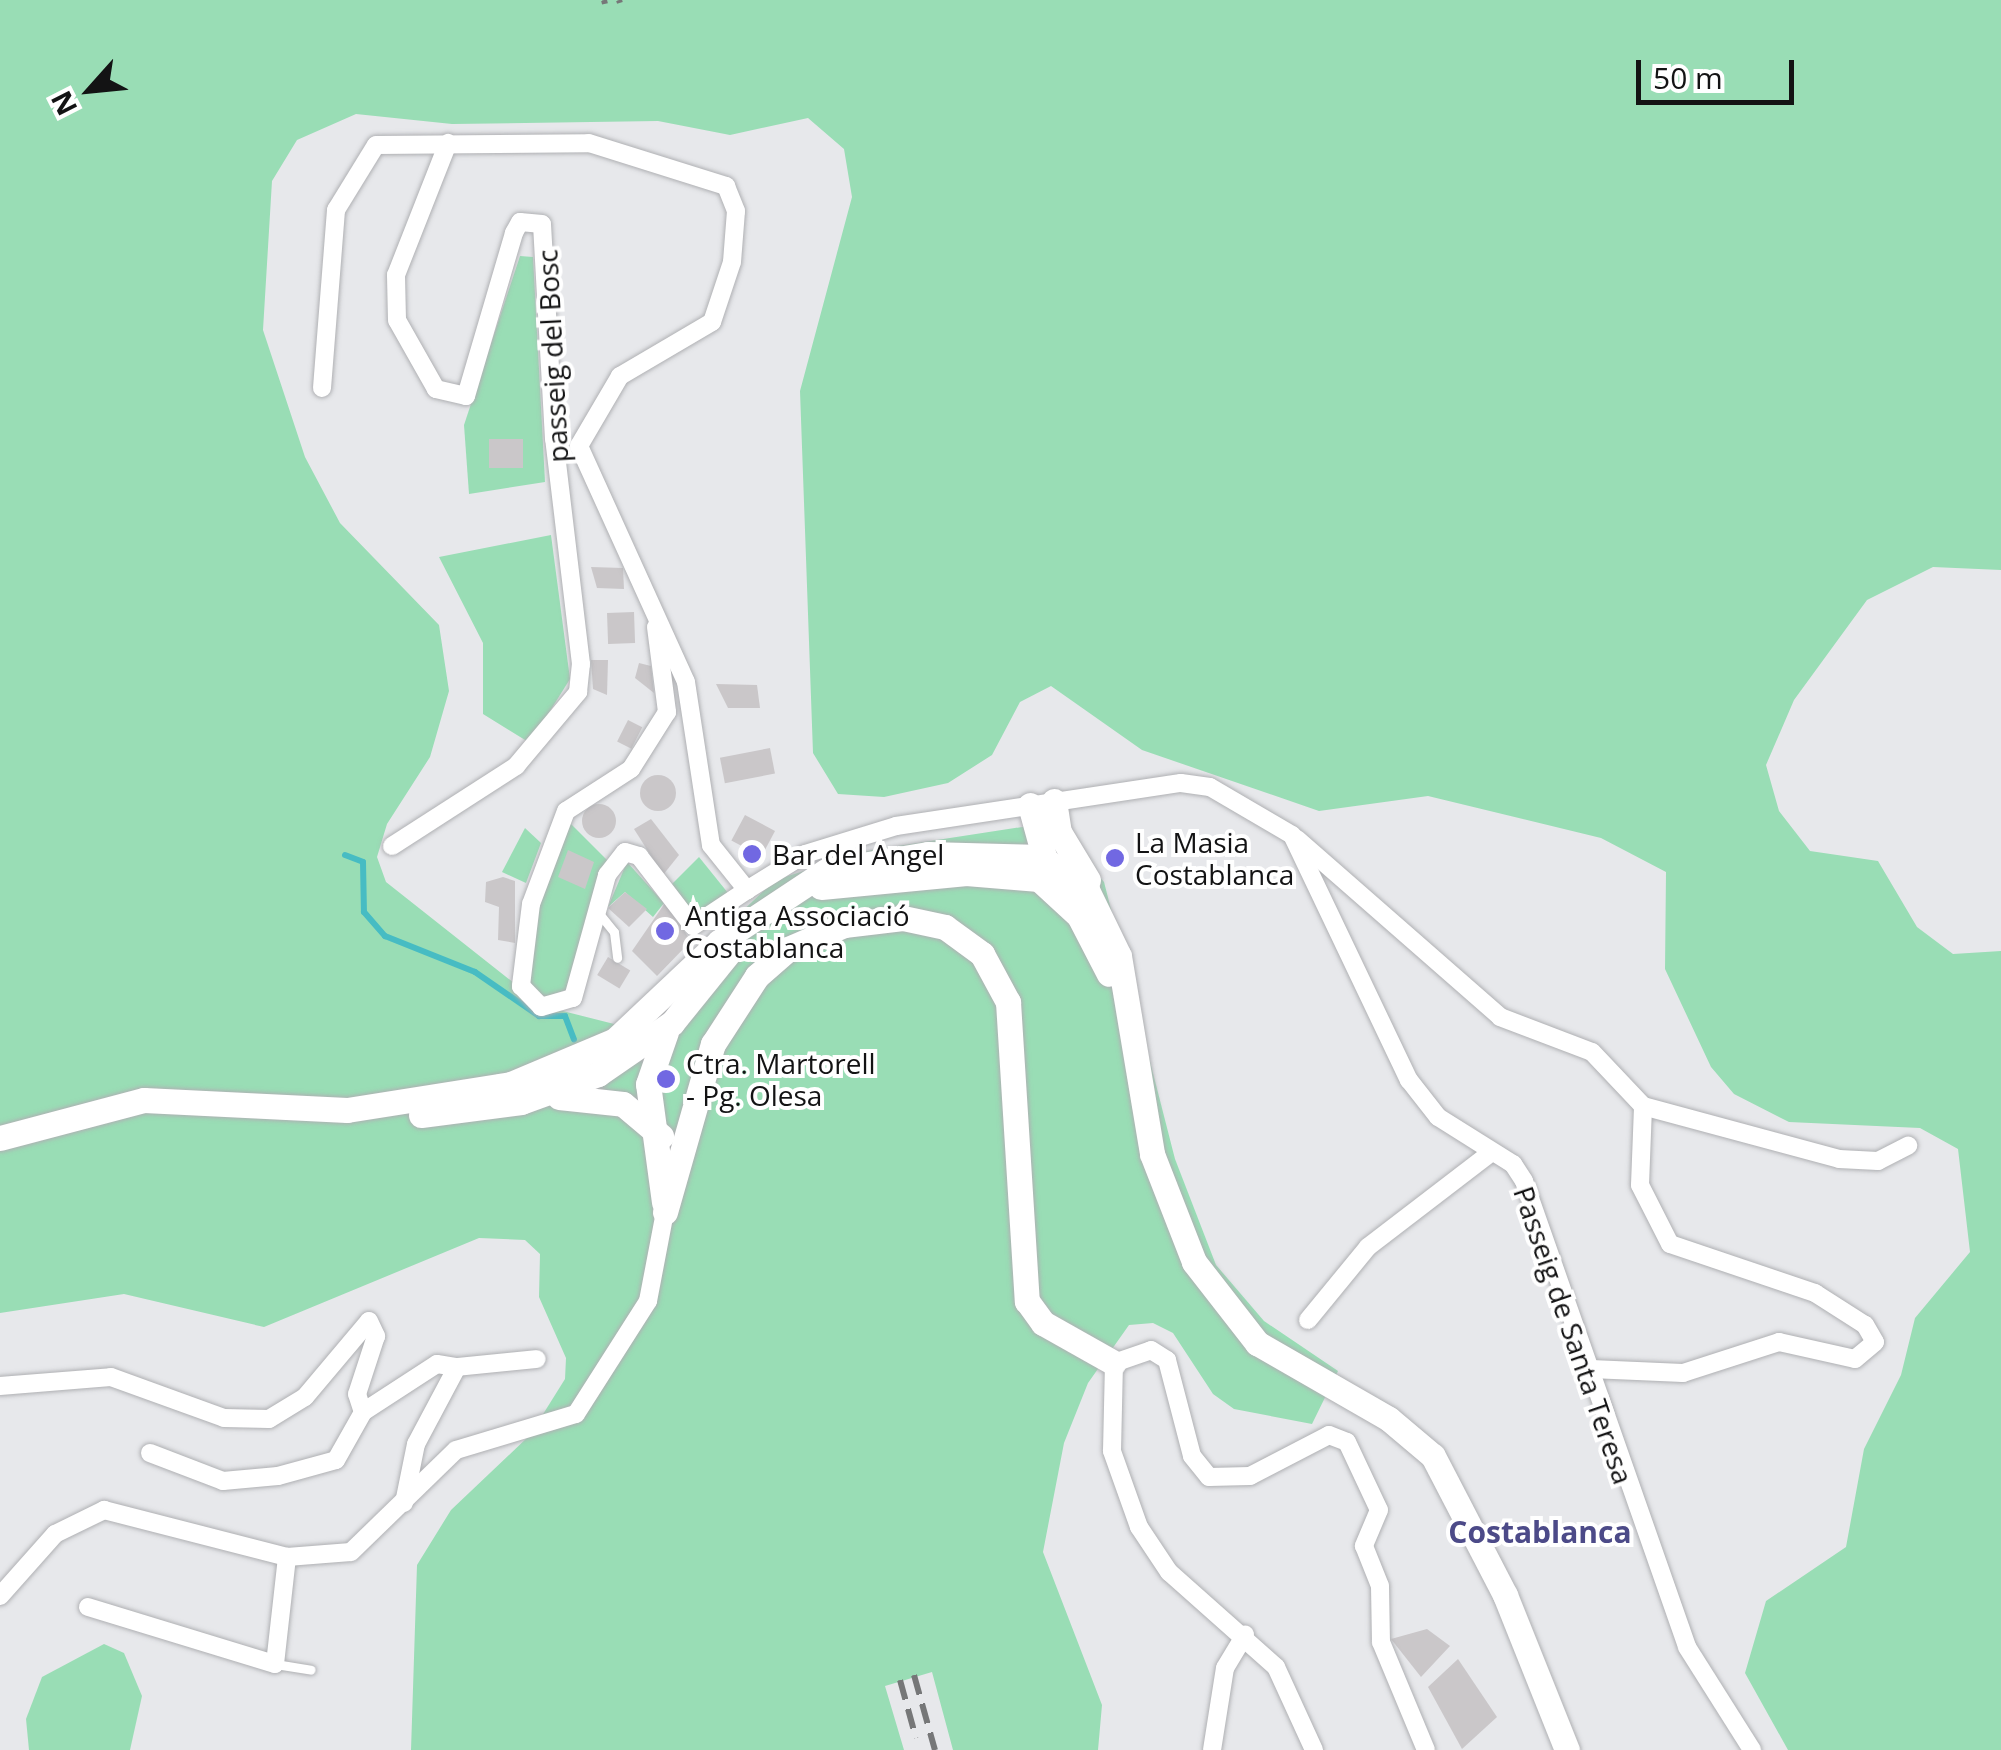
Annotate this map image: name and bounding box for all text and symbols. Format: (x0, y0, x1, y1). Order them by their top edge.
north arrow (40, 40, 140, 140)
scale bar (1641, 40, 1798, 102)
text: 50 m (1653, 57, 1723, 98)
text: N (41, 85, 85, 122)
street label: passeig del Bosc (530, 249, 574, 463)
place label: La Masia Costablanca (1135, 825, 1294, 891)
place label: Bar del Angel (772, 837, 944, 871)
marker: Bar del Angel (741, 843, 763, 865)
marker: La Masia Costablanca (1104, 847, 1126, 869)
place label: Antiga Associació Costablanca (685, 898, 910, 964)
marker: Antiga Associació Costablanca (654, 920, 676, 942)
place label: Ctra. Martorell - Pg. Olesa (686, 1046, 876, 1112)
marker: Ctra. Martorell - Pg. Olesa (655, 1068, 677, 1090)
street label: Passeig de Santa Teresa (1507, 1182, 1641, 1488)
district label: Costablanca (1448, 1514, 1632, 1550)

